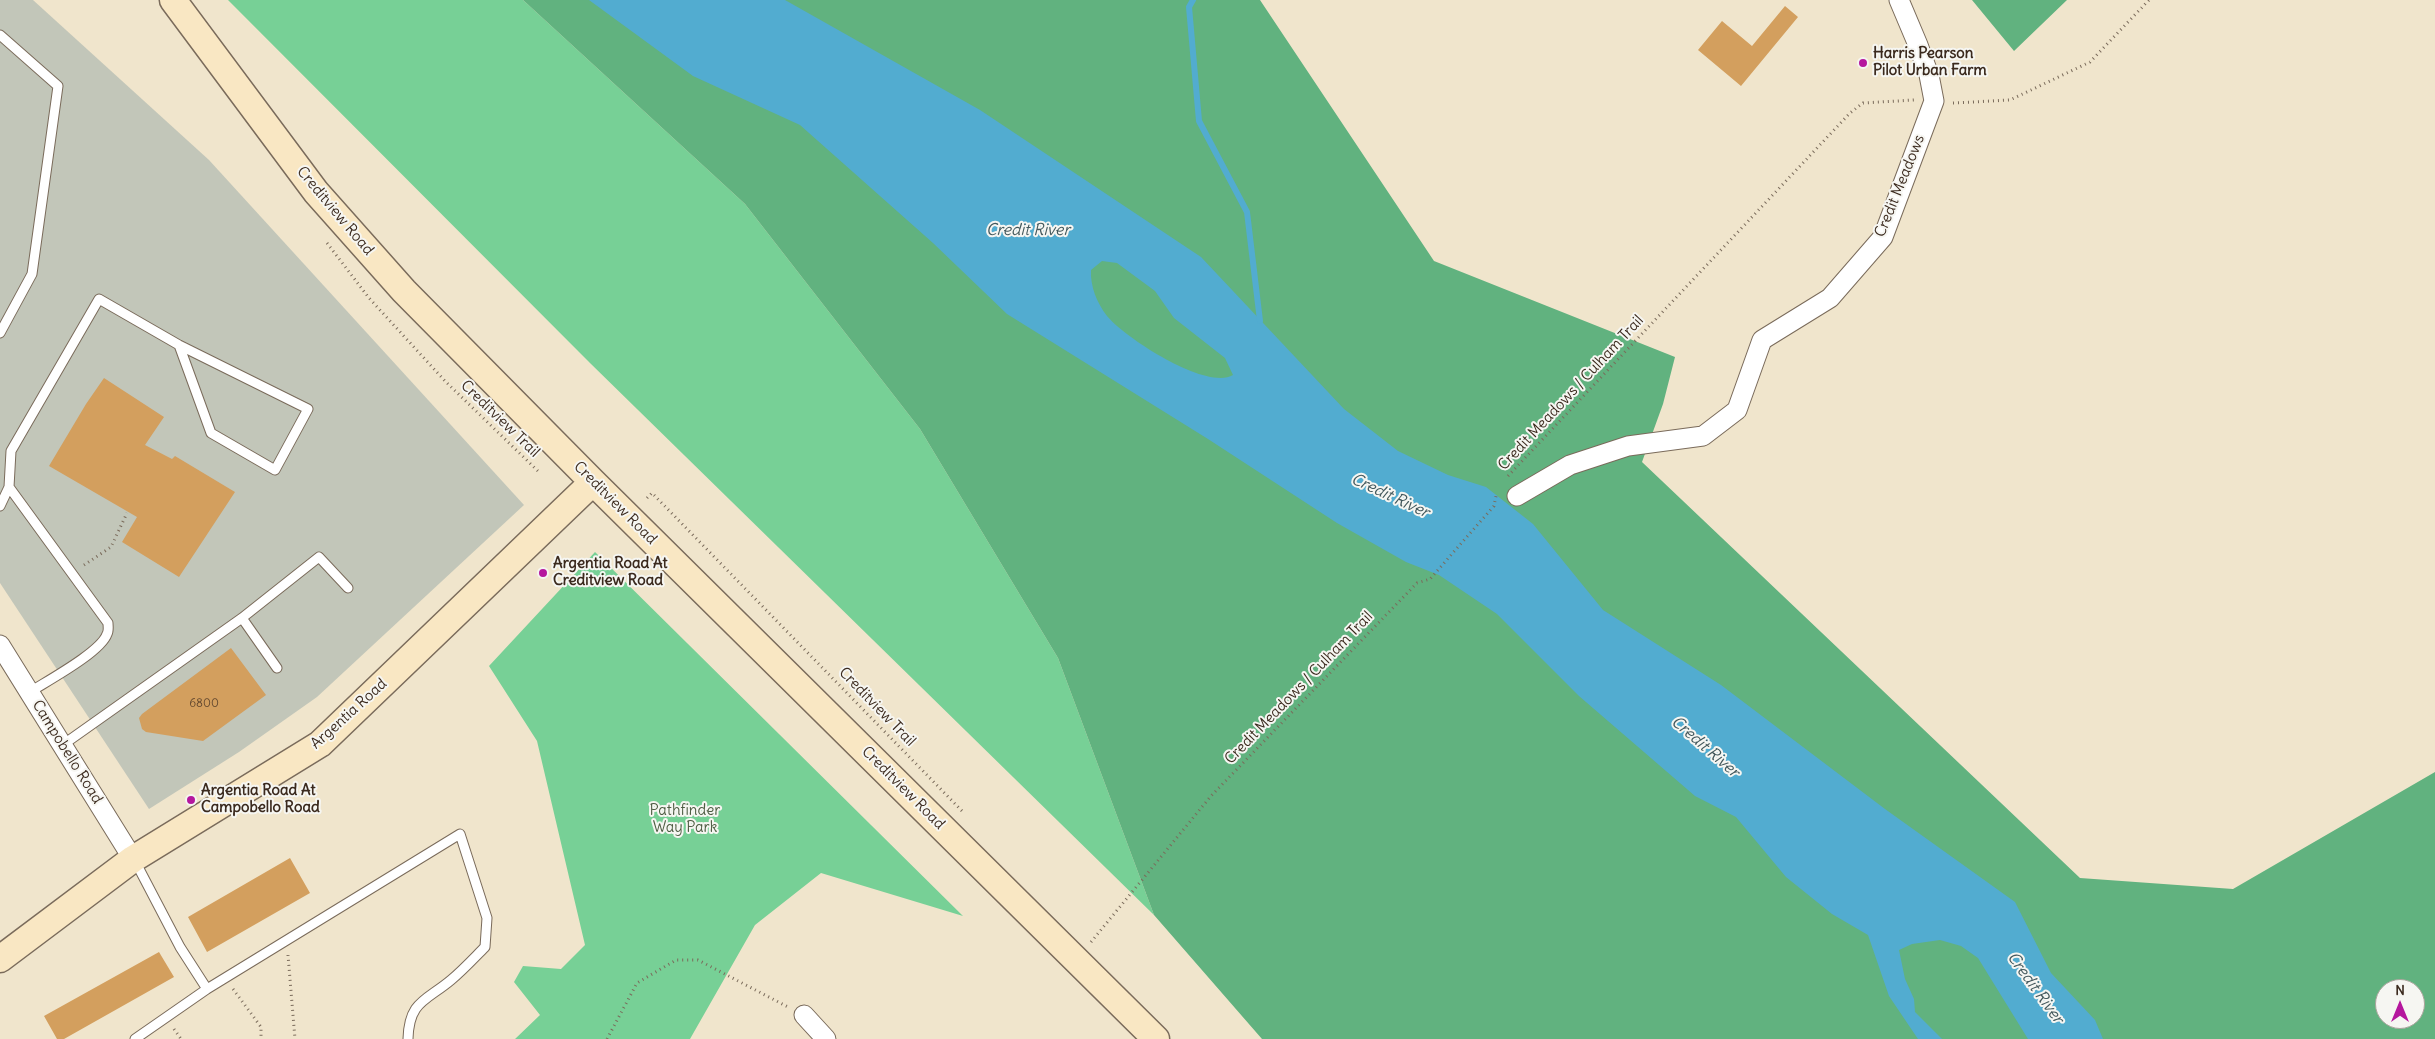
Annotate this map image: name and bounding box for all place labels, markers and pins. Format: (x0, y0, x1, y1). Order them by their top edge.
place label: Harris Pearson Pilot Urban Farm (1873, 45, 1987, 80)
marker: Harris Pearson Pilot Urban Farm (1857, 57, 1869, 69)
place label: Argentia Road At Creditview Road (553, 555, 667, 590)
marker: Argentia Road At Creditview Road (537, 567, 549, 579)
place label: Argentia Road At Campobello Road (201, 782, 320, 817)
marker: Argentia Road At Campobello Road (185, 794, 197, 806)

